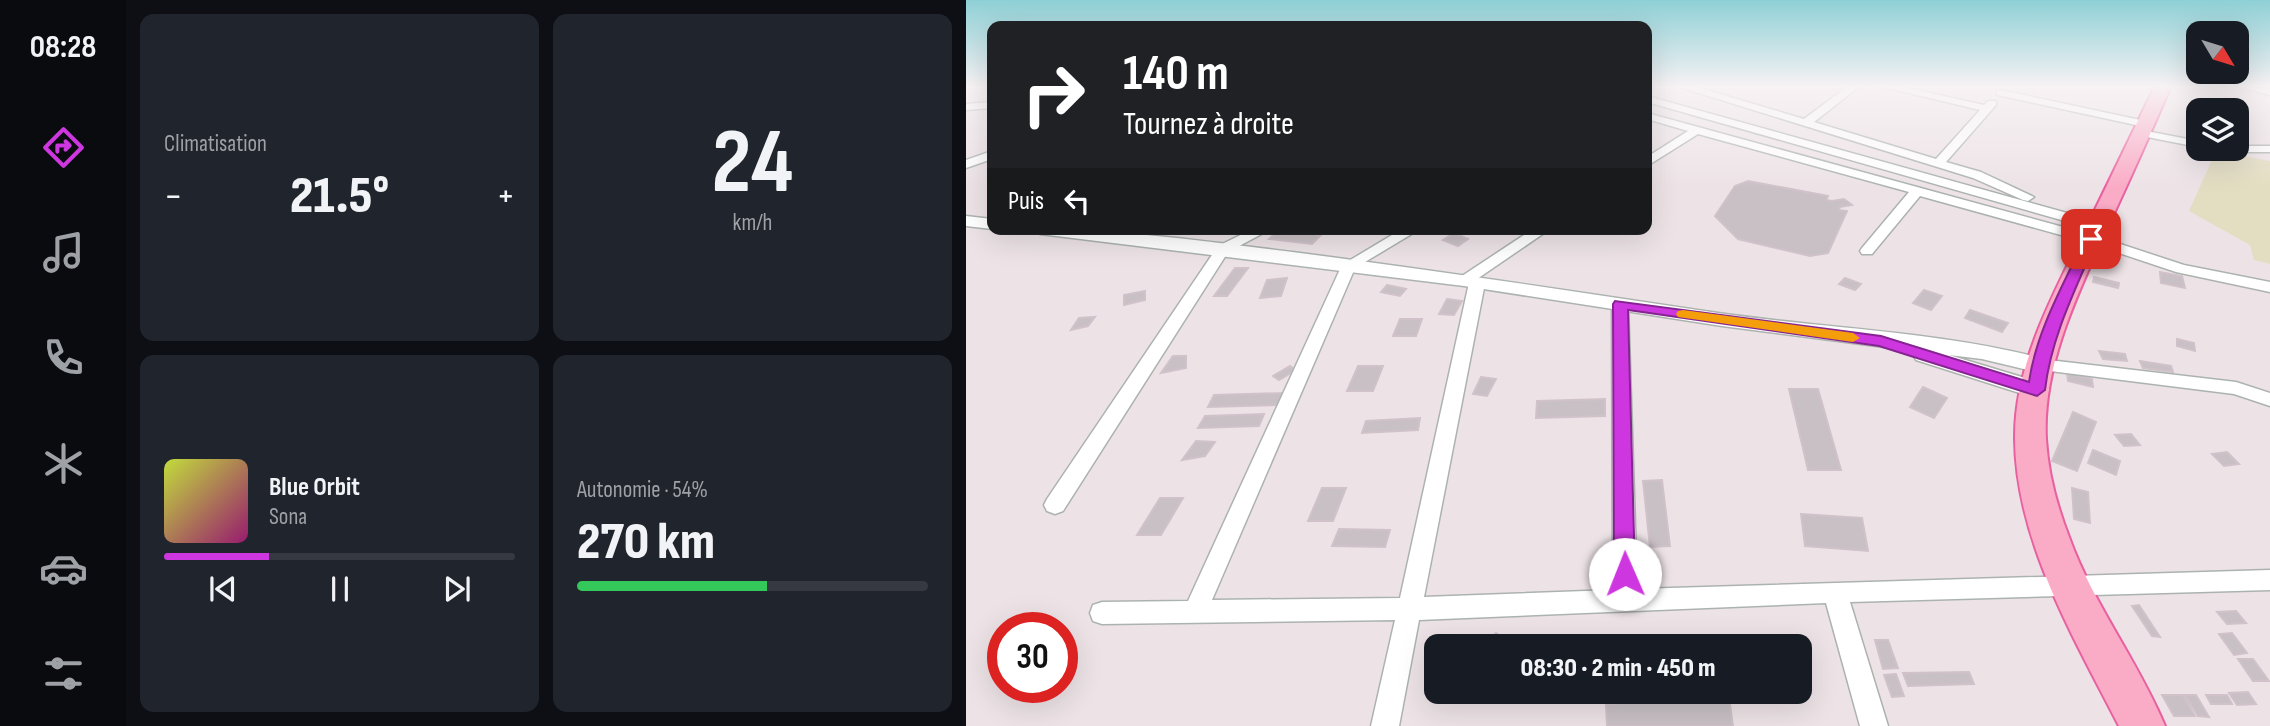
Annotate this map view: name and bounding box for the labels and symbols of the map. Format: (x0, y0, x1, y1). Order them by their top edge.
north arrow (2186, 21, 2249, 84)
pin (2061, 209, 2121, 269)
position arrow (1588, 537, 1662, 611)
speed limit sign: 30 (987, 612, 1078, 703)

